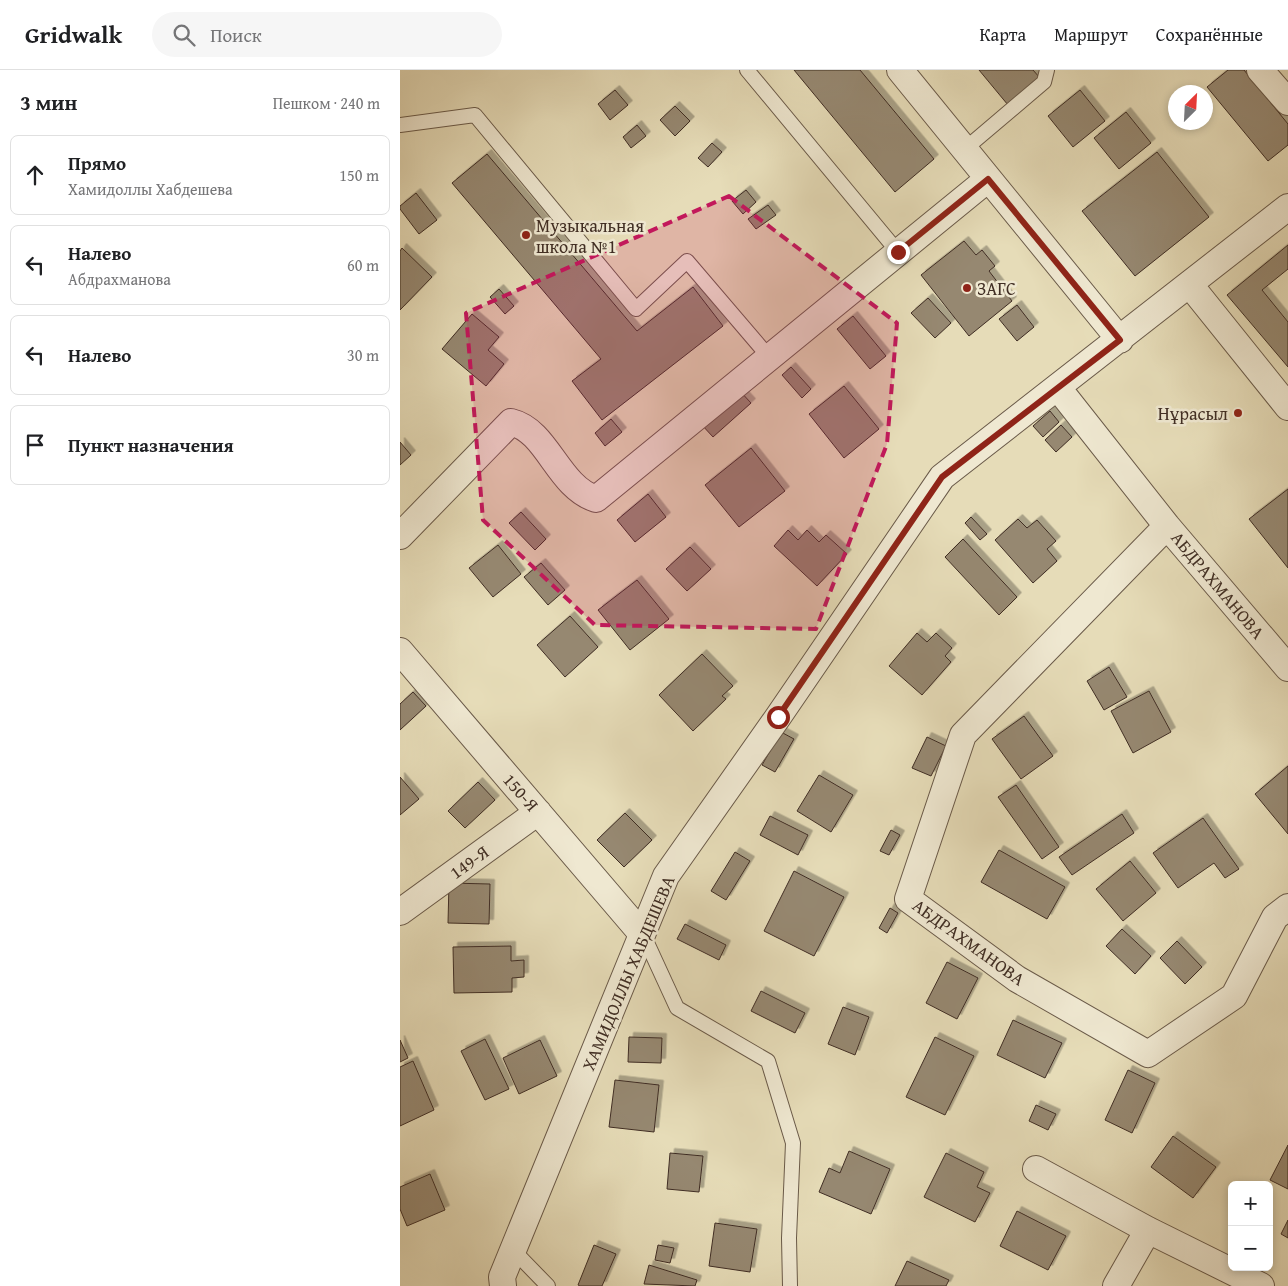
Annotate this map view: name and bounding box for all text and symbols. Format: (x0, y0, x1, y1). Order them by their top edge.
search box (152, 12, 502, 57)
text: Gridwalk (25, 17, 122, 52)
icon: search (170, 21, 198, 49)
text: Поиск (210, 21, 262, 49)
text: Карта (980, 21, 1026, 48)
text: Маршрут (1054, 21, 1128, 48)
text: Сохранённые (1156, 21, 1263, 48)
north arrow (1168, 85, 1213, 130)
text: 3 мин (20, 87, 77, 118)
text: Пешком · 240 m (273, 91, 380, 115)
text: Прямо (68, 149, 126, 177)
icon: ahead (21, 161, 49, 189)
text: 150 m (339, 163, 379, 187)
text: Хамидоллы Хабдешева (68, 177, 233, 201)
place label: Музыкальная школа №1 (536, 212, 644, 260)
marker: Музыкальная школа №1 (520, 229, 532, 241)
text: Налево (68, 239, 131, 267)
route end (887, 241, 910, 264)
icon: left (21, 251, 49, 279)
text: 60 m (347, 253, 379, 277)
text: Абдрахманова (68, 267, 171, 291)
place label: ЗАГС (977, 275, 1016, 302)
marker: ЗАГС (961, 282, 973, 294)
icon: left (21, 341, 49, 369)
text: Налево (68, 341, 131, 369)
text: 30 m (347, 343, 379, 367)
place label: Нұрасыл (1158, 400, 1228, 427)
marker: Нұрасыл (1232, 407, 1244, 419)
icon: arrive (21, 431, 49, 459)
text: Пункт назначения (68, 431, 234, 459)
street label: АБДРАХМАНОВА (1165, 525, 1271, 645)
route start (767, 706, 790, 729)
street label: 150-Я (497, 767, 545, 817)
street label: 149-Я (444, 838, 495, 885)
street label: ХАМИДОЛЛЫ ХАБДЕШЕВА (575, 871, 681, 1075)
street label: АБДРАХМАНОВА (907, 892, 1031, 992)
map controls (1228, 1181, 1273, 1271)
button: + (1228, 1181, 1273, 1226)
button: − (1228, 1226, 1273, 1271)

